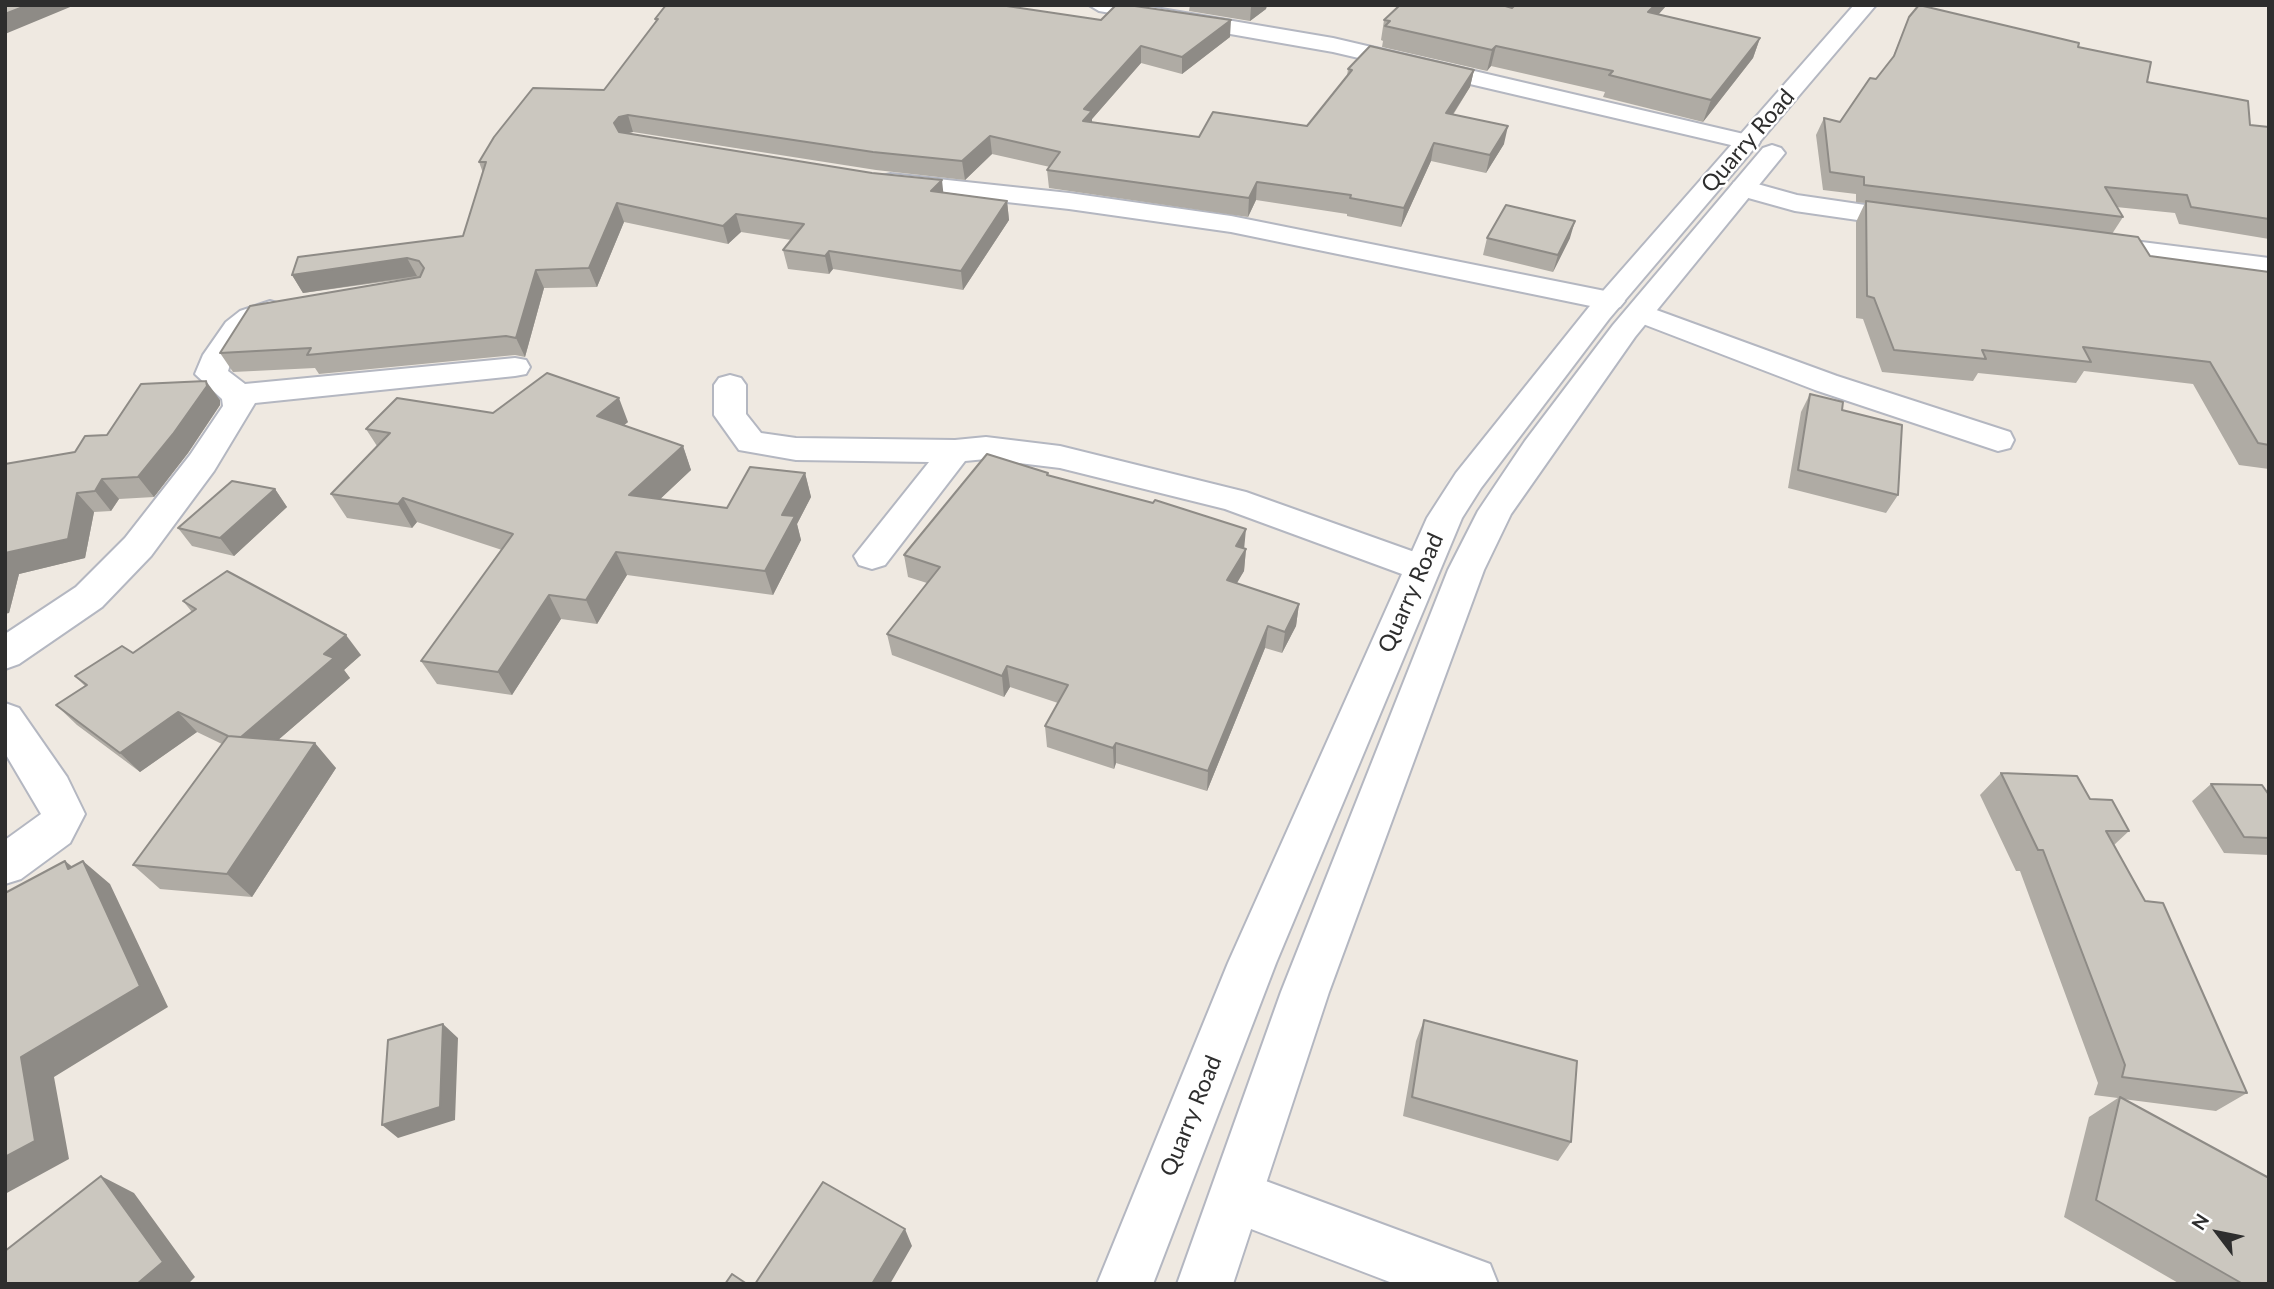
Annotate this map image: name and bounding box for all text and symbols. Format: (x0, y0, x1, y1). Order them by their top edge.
street label: Quarry Road (1696, 84, 1800, 198)
street label: Quarry Road (1372, 529, 1450, 657)
street label: Quarry Road (1154, 1051, 1228, 1181)
north arrow (2183, 1198, 2253, 1268)
text: N (2186, 1209, 2213, 1234)

